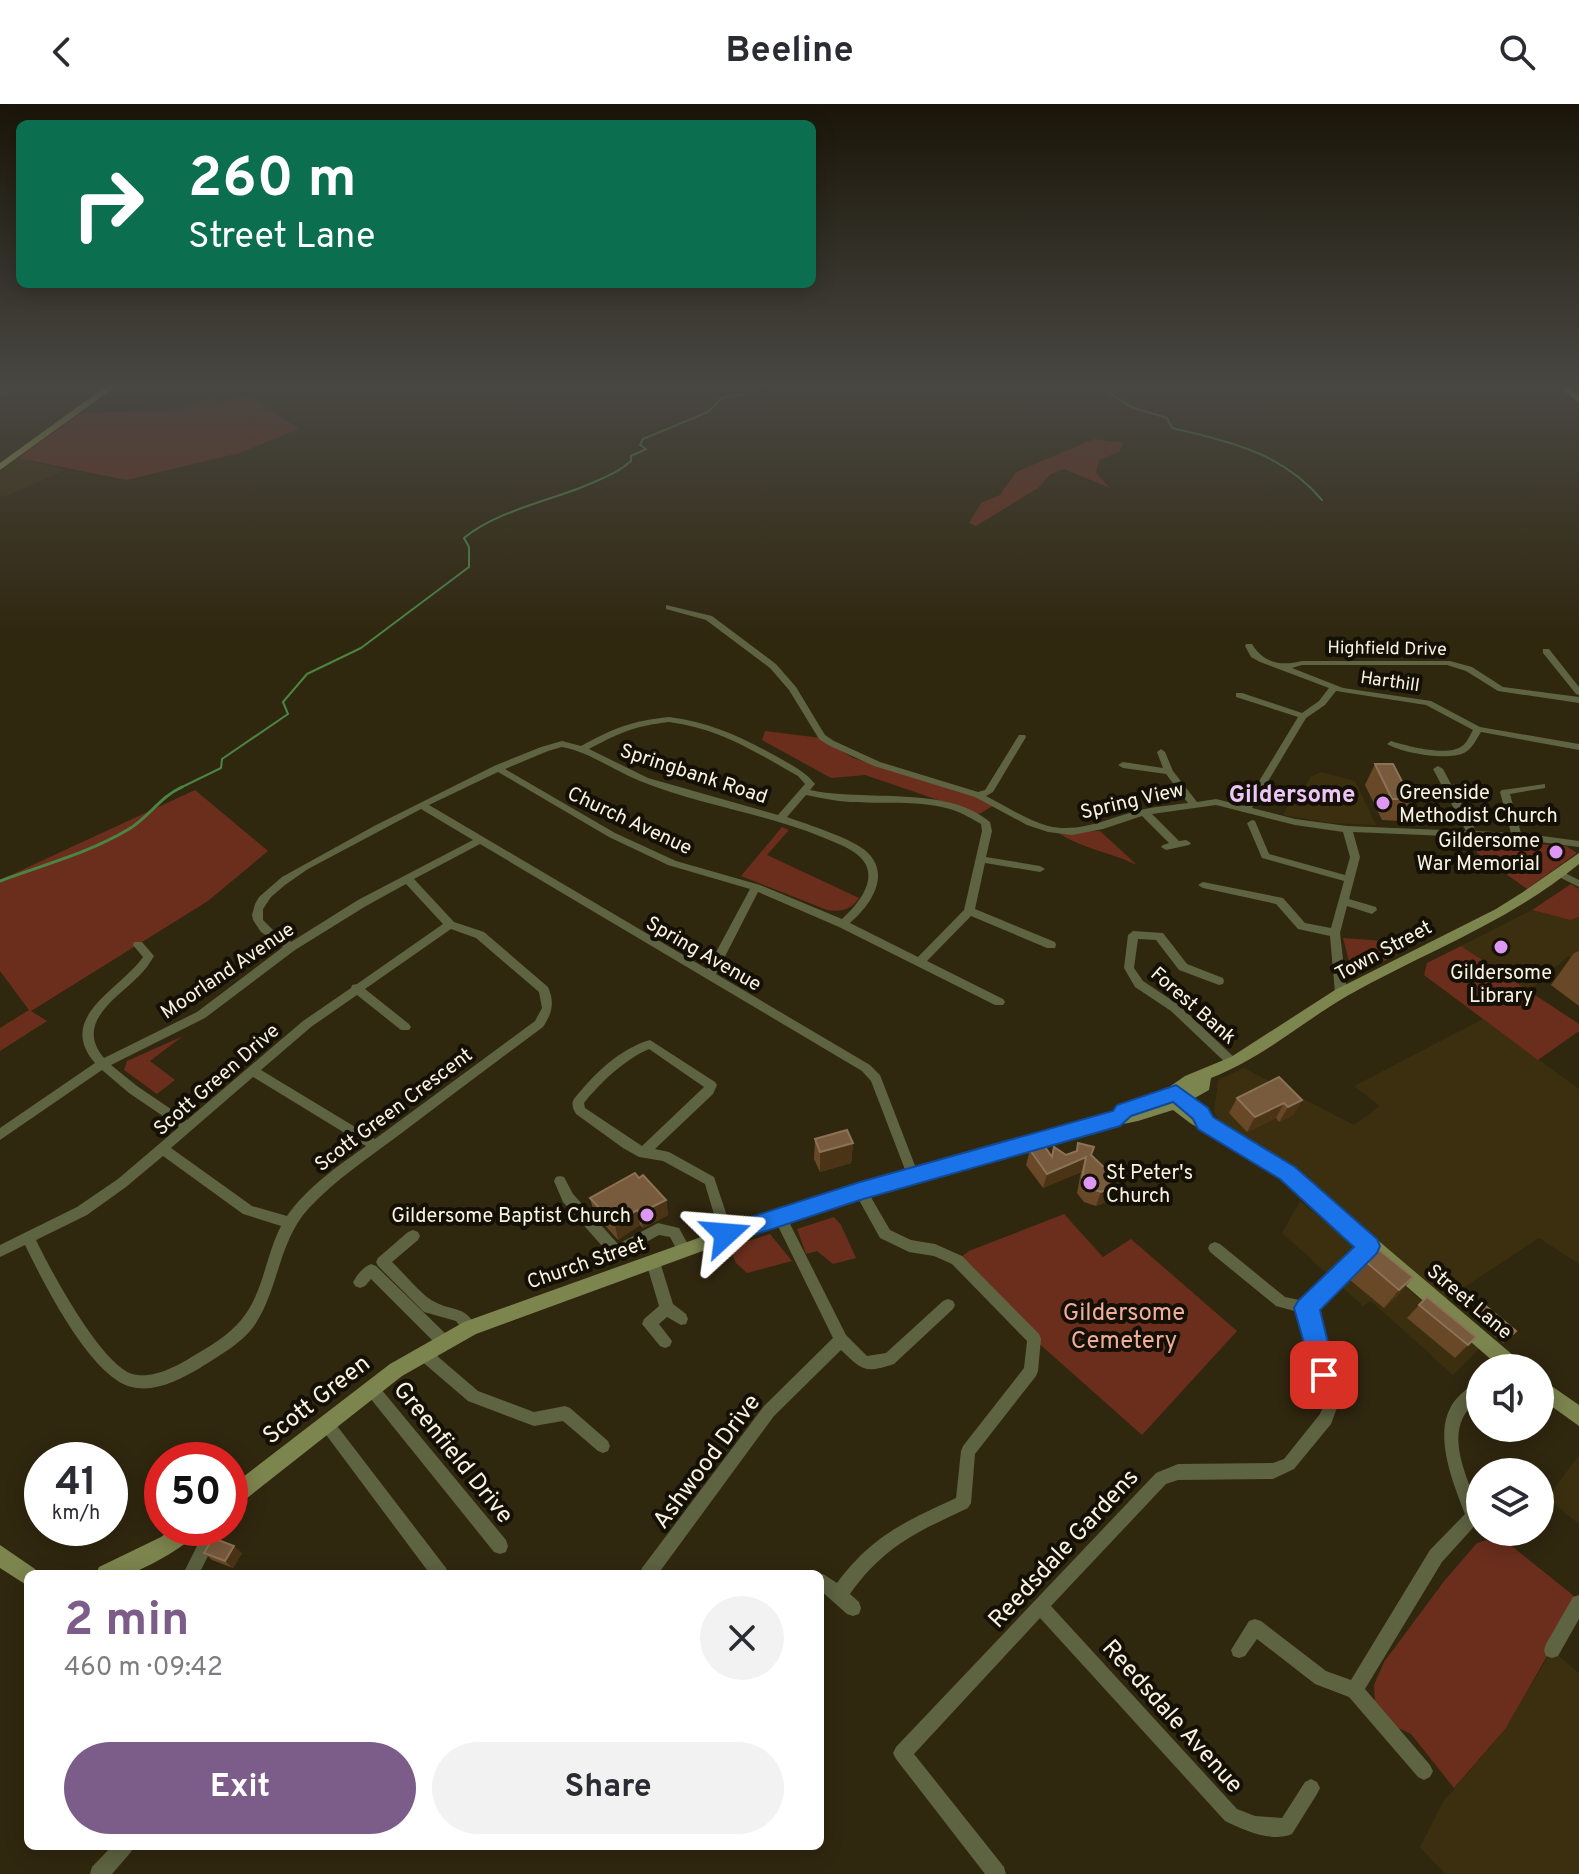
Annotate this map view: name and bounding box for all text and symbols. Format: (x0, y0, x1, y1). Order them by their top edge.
text: Beeline (725, 29, 854, 75)
icon: back (40, 30, 84, 74)
icon: search (1495, 30, 1539, 74)
text: 260 m (188, 146, 357, 216)
icon: right (56, 152, 160, 256)
text: Street Lane (188, 215, 375, 261)
street label: Highfield Drive (1327, 637, 1447, 662)
street label: Harthill (1359, 667, 1421, 698)
street label: Springbank Road (616, 739, 771, 811)
street label: Spring View (1078, 777, 1187, 826)
district label: Gildersome (1229, 781, 1355, 811)
place label: Greenside Methodist Church (1399, 781, 1558, 830)
street label: Church Avenue (563, 782, 696, 862)
marker: Greenside Methodist Church (1374, 794, 1392, 812)
place label: Gildersome War Memorial (1417, 829, 1540, 878)
marker: Gildersome War Memorial (1547, 843, 1565, 861)
street label: Spring Avenue (640, 911, 766, 998)
street label: Town Street (1331, 915, 1437, 988)
street label: Moorland Avenue (156, 917, 300, 1026)
marker: Gildersome Library (1492, 938, 1510, 956)
place label: Gildersome Library (1450, 961, 1552, 1010)
street label: Forest Bank (1144, 962, 1241, 1051)
street label: Scott Green Drive (149, 1019, 286, 1142)
street label: Scott Green Crescent (310, 1043, 478, 1178)
place label: St Peter's Church (1106, 1161, 1193, 1210)
marker: St Peter's Church (1081, 1174, 1099, 1192)
position arrow (684, 1192, 768, 1276)
place label: Gildersome Baptist Church (391, 1204, 631, 1230)
marker: Gildersome Baptist Church (638, 1206, 656, 1224)
street label: Church Street (524, 1231, 649, 1296)
street label: Street Lane (1421, 1259, 1517, 1346)
park label: Gildersome Cemetery (1063, 1299, 1185, 1357)
pin (1290, 1341, 1358, 1409)
street label: Scott Green (258, 1349, 377, 1452)
icon: arrive (1302, 1353, 1346, 1397)
map controls (1466, 1354, 1554, 1546)
button: sound (1466, 1354, 1554, 1442)
street label: Greenfield Drive (386, 1376, 519, 1531)
street label: Ashwood Drive (647, 1389, 768, 1536)
speed limit sign: 50 (144, 1442, 248, 1546)
button: layers (1466, 1458, 1554, 1546)
text: 41 (55, 1459, 97, 1509)
street label: Reedsdale Gardens (983, 1463, 1146, 1635)
text: km/h (52, 1501, 100, 1527)
text: 2 min (64, 1592, 189, 1652)
button: close (700, 1596, 784, 1680)
street label: Reedsdale Avenue (1095, 1634, 1248, 1800)
text: 460 m · 09:42 (64, 1652, 223, 1685)
button: Exit (64, 1742, 416, 1834)
button: Share (432, 1742, 784, 1834)

